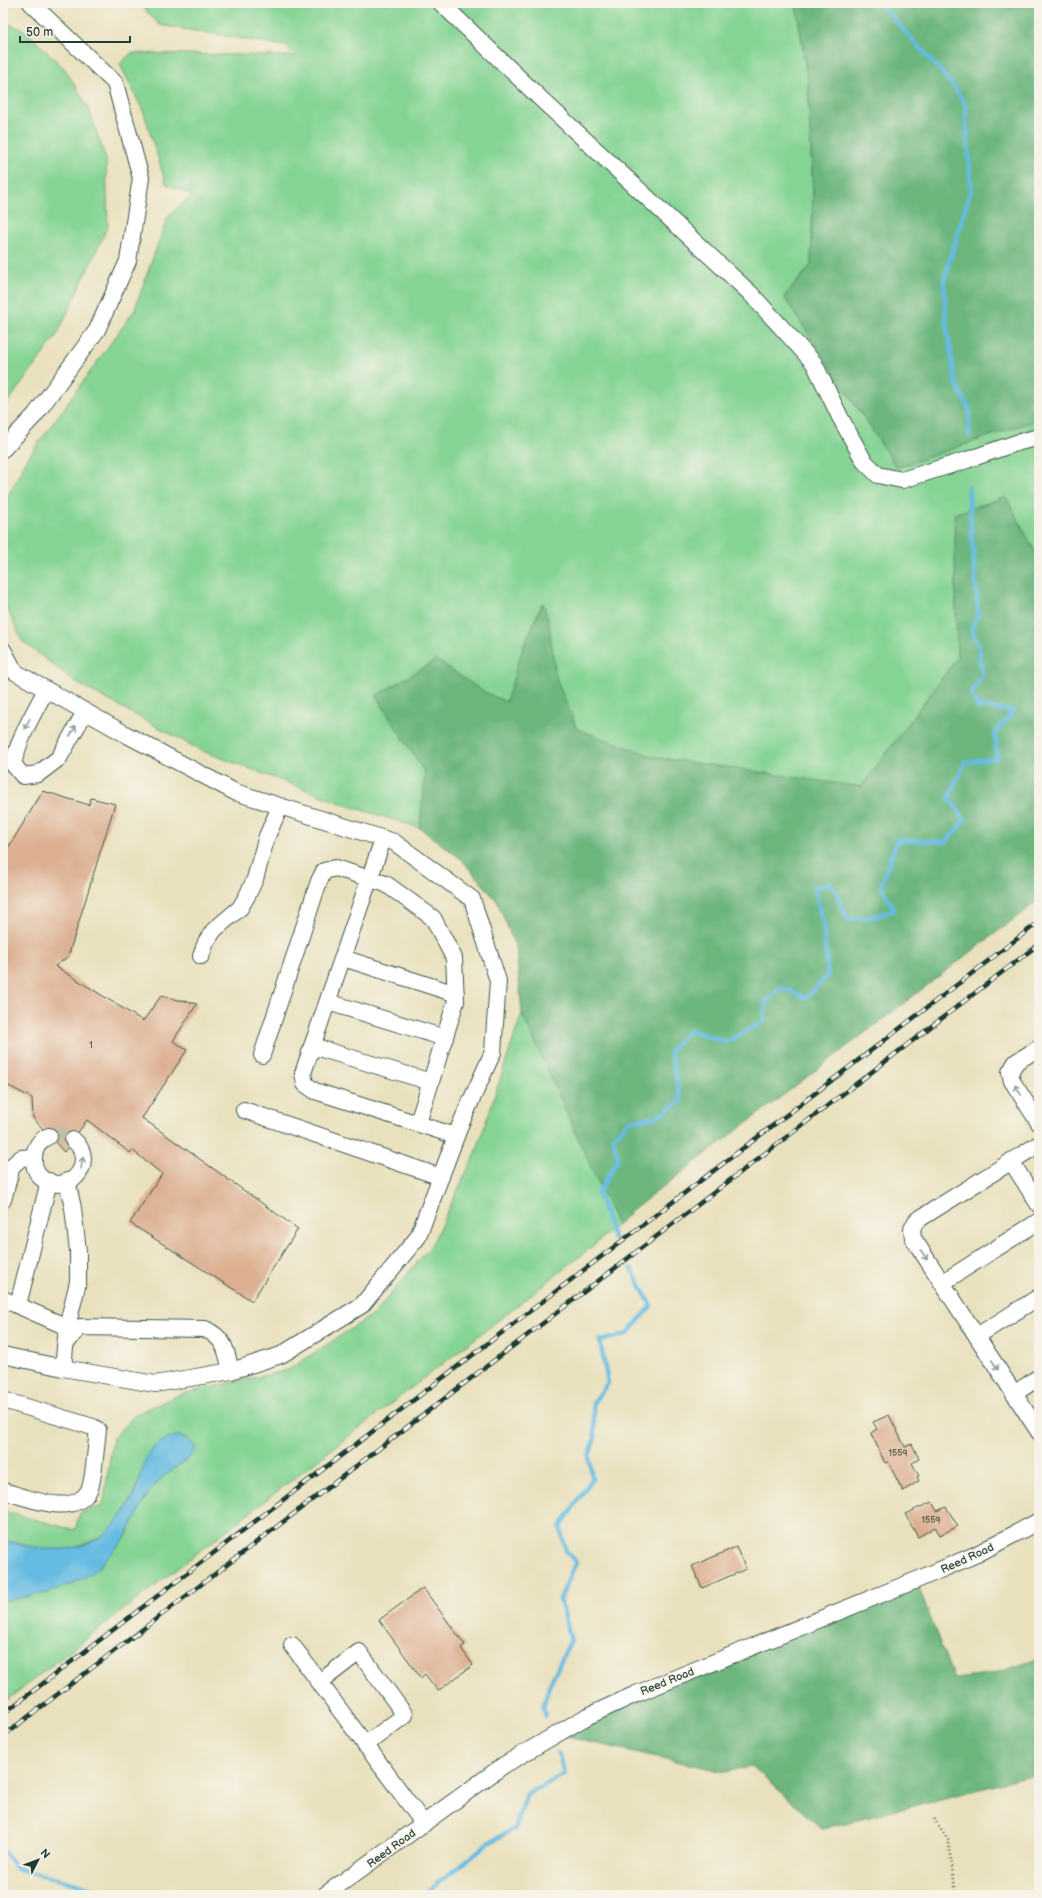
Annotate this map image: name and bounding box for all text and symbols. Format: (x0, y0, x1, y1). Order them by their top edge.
scale bar (20, 18, 130, 44)
text: 50 m (26, 25, 53, 40)
one-way arrow (23, 717, 30, 729)
one-way arrow (69, 726, 77, 737)
house number: 1 (89, 1040, 93, 1051)
one-way arrow (1014, 1084, 1022, 1096)
one-way arrow (78, 1157, 86, 1170)
one-way arrow (920, 1250, 928, 1261)
one-way arrow (991, 1359, 999, 1370)
house number: 1559 (889, 1448, 908, 1459)
house number: 1559 (922, 1515, 941, 1526)
street label: Reed Road (939, 1541, 996, 1576)
street label: Reed Road (638, 1665, 696, 1698)
street label: Reed Road (365, 1826, 418, 1870)
north arrow (18, 1840, 58, 1880)
text: N (37, 1846, 53, 1861)

